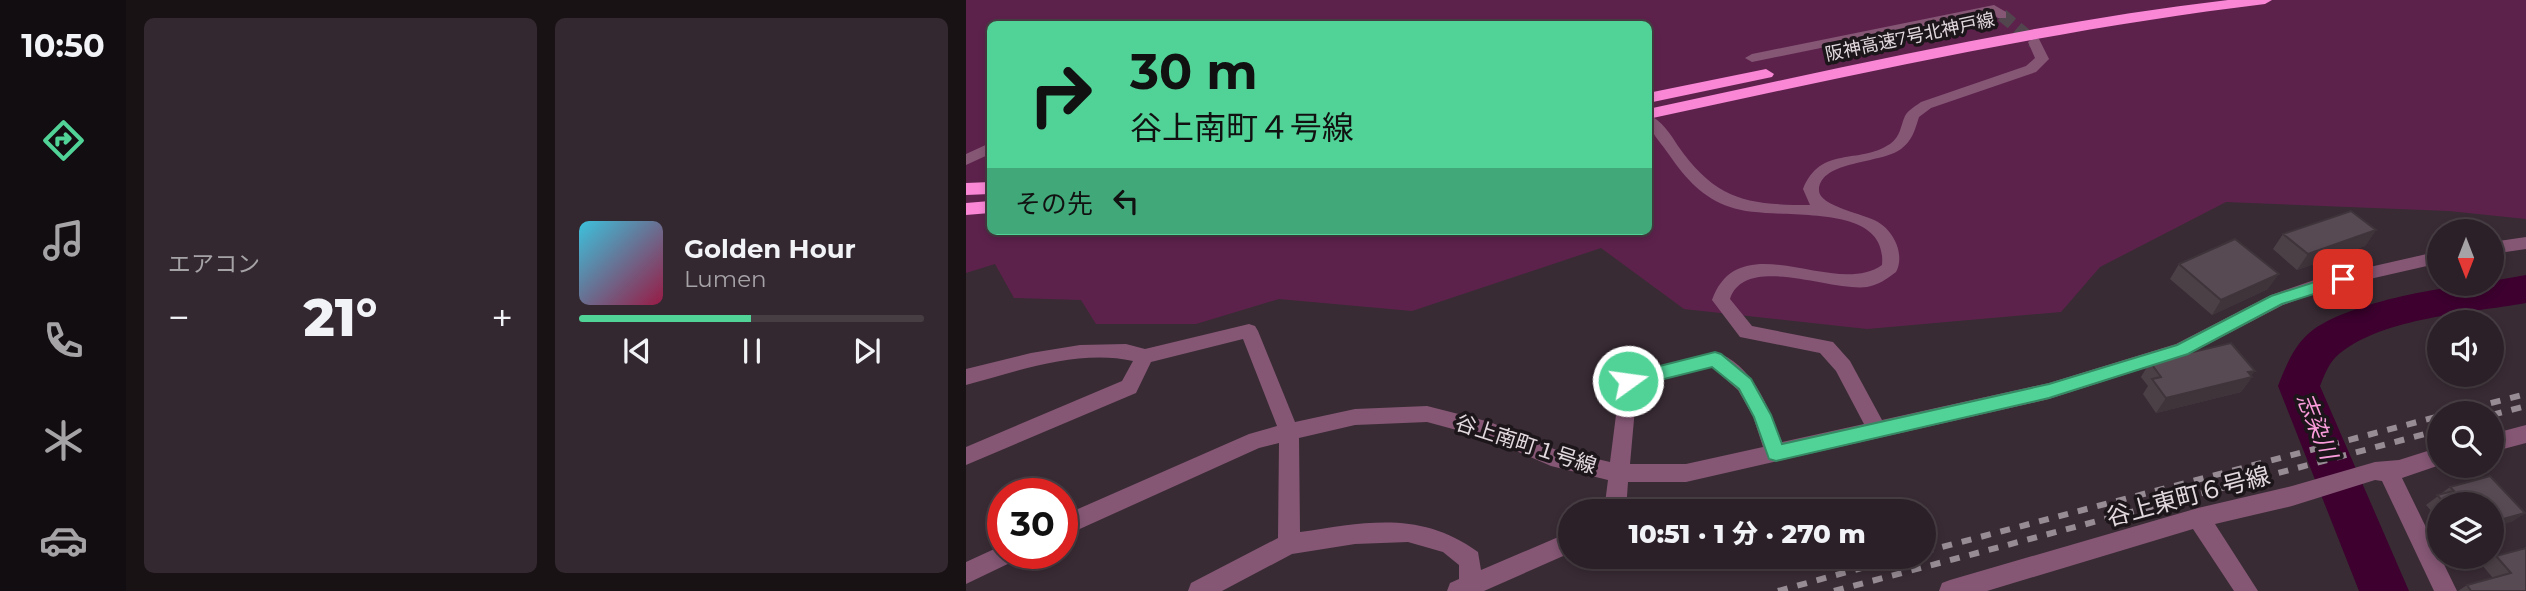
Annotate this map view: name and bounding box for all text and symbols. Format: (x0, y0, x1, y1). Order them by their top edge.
street label: 阪神高速7号北神戸線 (1823, 8, 1997, 66)
text: 10:50 (21, 26, 105, 65)
text: 30 m (1130, 42, 1258, 101)
icon: right (1015, 49, 1106, 140)
text: 谷上南町４号線 (1130, 108, 1354, 147)
icon: directions (39, 116, 88, 165)
icon: left (1107, 182, 1145, 220)
text: その先 (1015, 188, 1093, 220)
icon: music (39, 216, 88, 265)
north arrow (2427, 219, 2504, 296)
map controls (2427, 219, 2504, 569)
text: Golden Hour (684, 233, 856, 265)
pin (2313, 249, 2373, 309)
text: エアコン (168, 250, 260, 278)
icon: arrive (2324, 260, 2362, 298)
text: Lumen (684, 265, 767, 293)
text: 21° (304, 286, 377, 349)
text: − (168, 294, 190, 341)
text: + (491, 294, 513, 341)
button: sound (2427, 310, 2504, 387)
icon: phone (39, 316, 88, 365)
icon: previous (618, 332, 656, 370)
icon: pause (733, 332, 771, 370)
icon: next (848, 332, 886, 370)
position arrow (1591, 344, 1665, 418)
water label: 志染川 (2291, 389, 2344, 466)
button: search (2427, 401, 2504, 478)
street label: 谷上南町１号線 (1452, 409, 1600, 479)
icon: climate (39, 416, 88, 465)
street label: 谷上東町６号線 (2103, 460, 2273, 532)
speed limit sign: 30 (987, 478, 1078, 569)
button: layers (2427, 492, 2504, 569)
icon: car (39, 516, 88, 565)
text: 10:51 · 1 分 · 270 m (1628, 518, 1866, 550)

